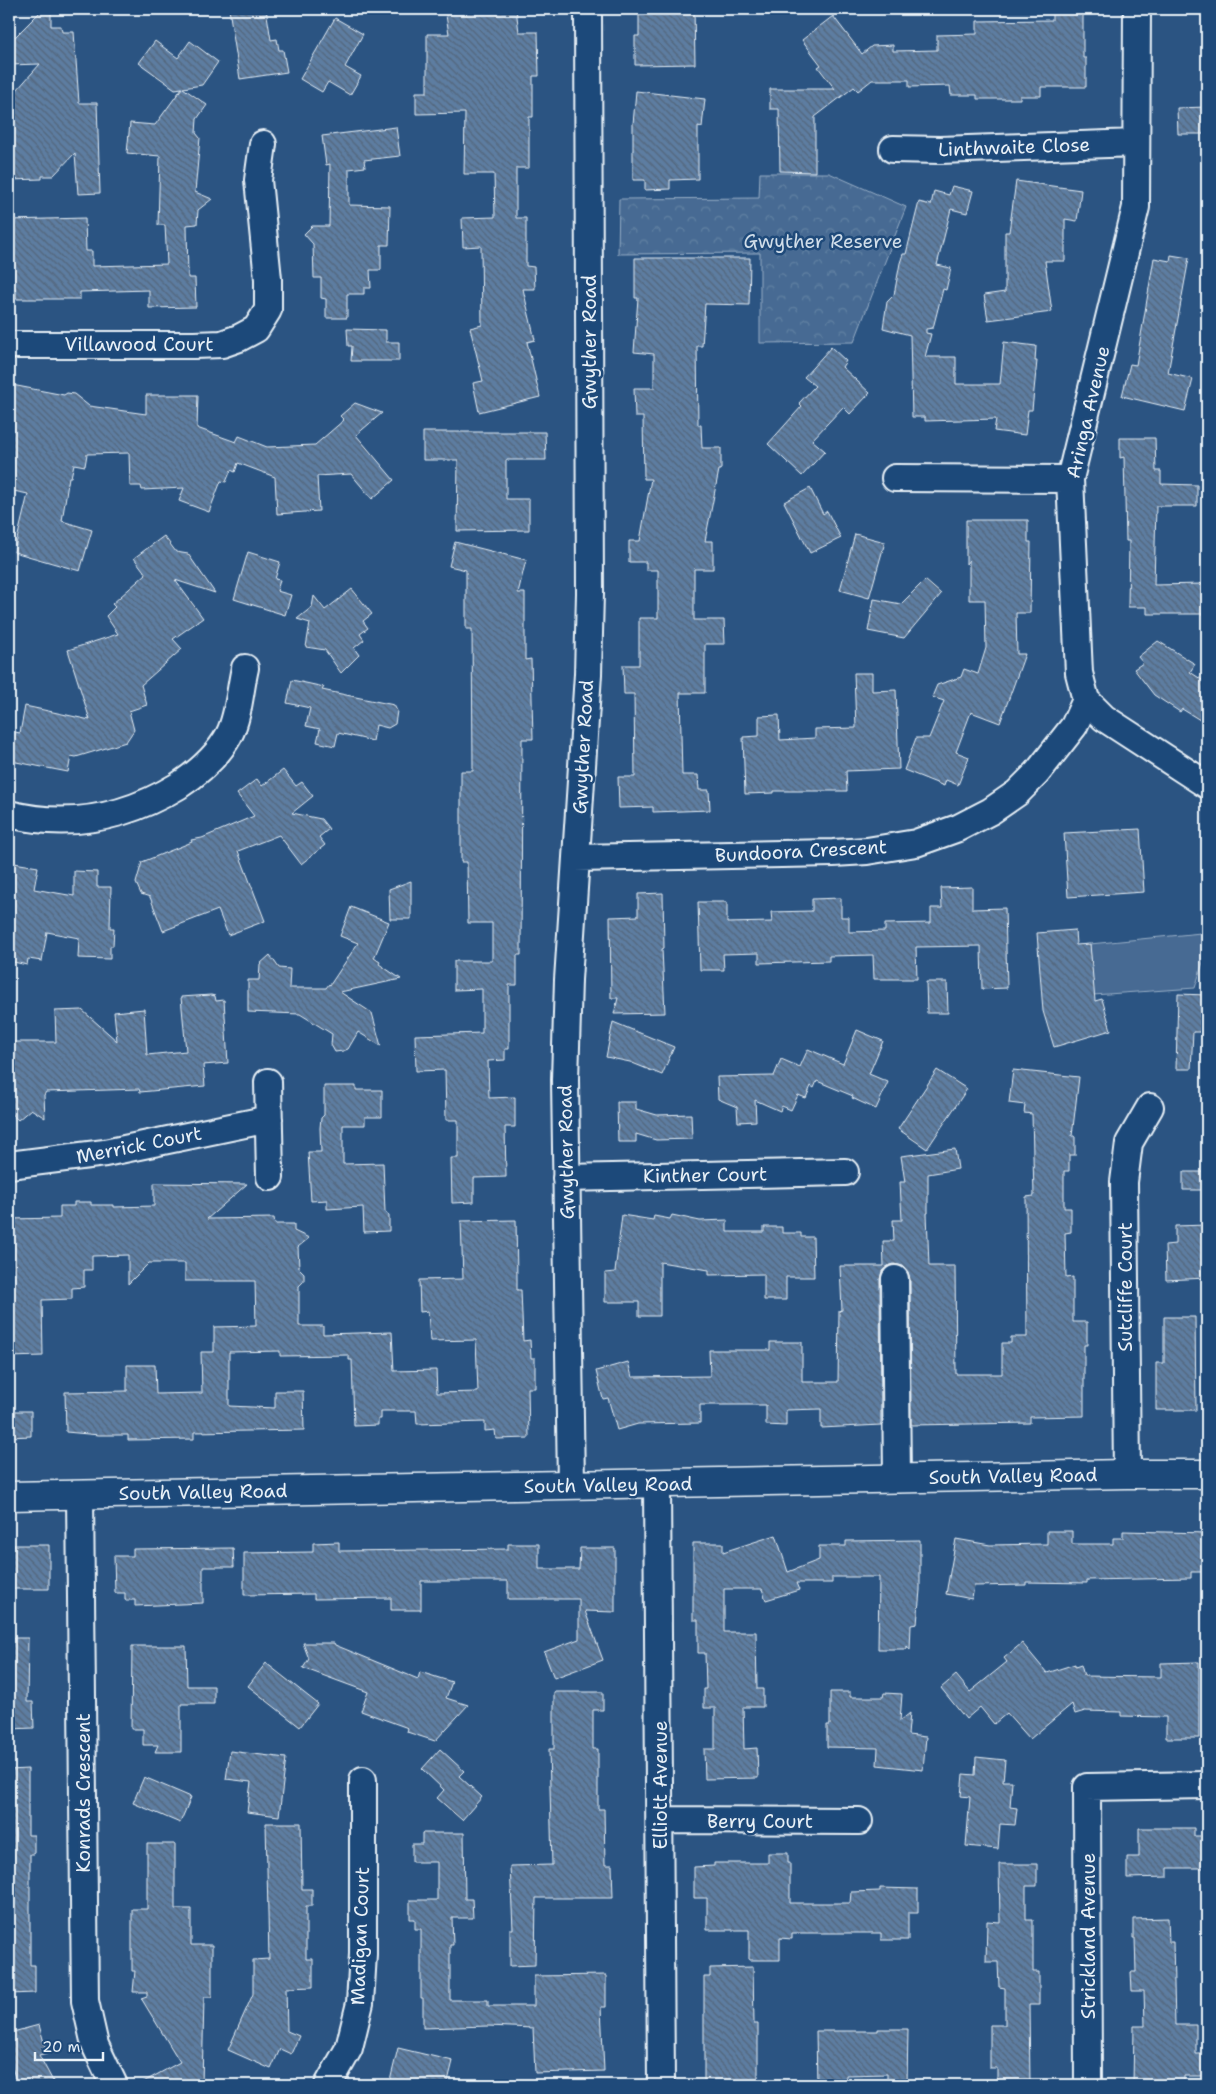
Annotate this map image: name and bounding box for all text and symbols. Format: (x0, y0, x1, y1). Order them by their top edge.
street label: Linthwaite Close (938, 132, 1090, 162)
park label: Gwyther Reserve (743, 229, 903, 254)
street label: Gwyther Road (577, 275, 602, 409)
street label: Villawood Court (65, 332, 213, 357)
street label: Aringa Avenue (1061, 343, 1115, 481)
street label: Gwyther Road (567, 679, 599, 815)
street label: Bundoora Crescent (714, 834, 888, 868)
street label: Gwyther Road (552, 1084, 580, 1220)
street label: Merrick Court (74, 1121, 204, 1169)
street label: Kinther Court (643, 1161, 767, 1189)
street label: Sutcliffe Court (1113, 1222, 1138, 1352)
street label: South Valley Road (928, 1462, 1098, 1490)
street label: South Valley Road (523, 1471, 693, 1499)
street label: South Valley Road (118, 1478, 288, 1506)
street label: Konrads Crescent (71, 1713, 96, 1873)
street label: Elliott Avenue (648, 1720, 673, 1850)
street label: Berry Court (707, 1809, 813, 1834)
street label: Strickland Avenue (1076, 1853, 1101, 2019)
street label: Madigan Court (345, 1866, 375, 2006)
scale bar (35, 2029, 102, 2061)
text: 20 m (42, 2037, 81, 2057)

